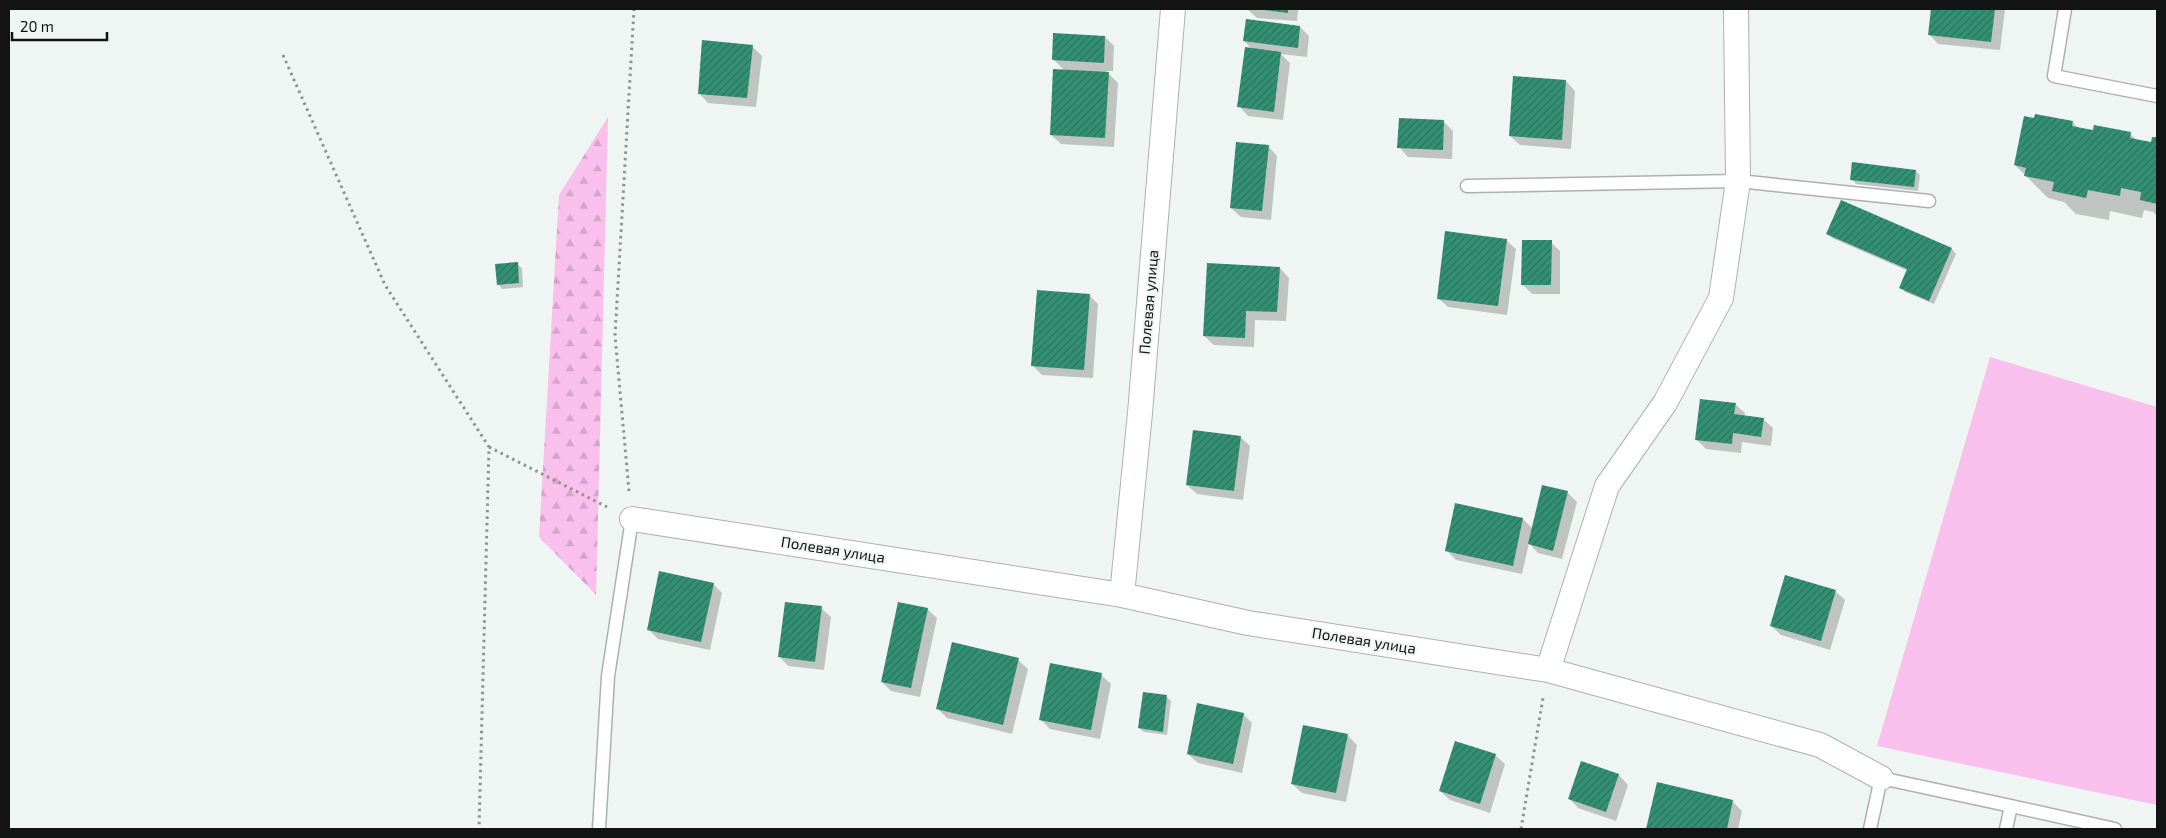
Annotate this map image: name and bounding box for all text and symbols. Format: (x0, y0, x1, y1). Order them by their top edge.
scale bar (12, 10, 108, 42)
text: 20 m (20, 17, 54, 35)
street label: Полевая улица (1134, 249, 1163, 355)
street label: Полевая улица (780, 532, 886, 567)
street label: Полевая улица (1311, 623, 1417, 658)

